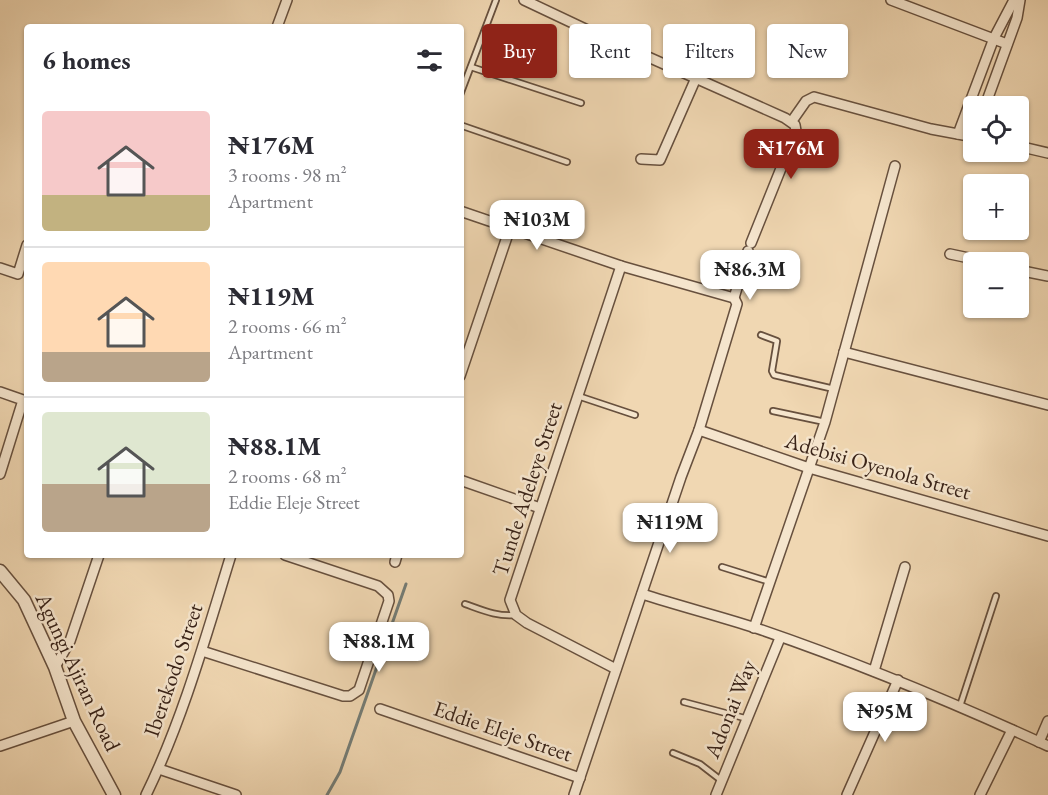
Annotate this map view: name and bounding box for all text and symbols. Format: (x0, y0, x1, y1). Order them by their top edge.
chip: Buy (482, 24, 557, 78)
chip: Rent (569, 24, 651, 78)
chip: Filters (663, 24, 755, 78)
chip: New (767, 24, 848, 78)
text: 6 homes (42, 43, 131, 77)
icon: filters (413, 44, 446, 77)
map controls (963, 96, 1029, 318)
button: locate (963, 96, 1029, 162)
text: ₦176M (228, 128, 315, 162)
pin: ₦176M (749, 129, 833, 180)
icon: home (90, 135, 162, 207)
text: ₦176M (758, 135, 824, 161)
text: 3 rooms · 98 m² (228, 162, 347, 188)
button: + (963, 174, 1029, 240)
text: Apartment (228, 188, 313, 214)
pin: ₦103M (495, 200, 579, 251)
text: ₦103M (504, 206, 570, 232)
pin: ₦86.3M (701, 250, 799, 301)
button: − (963, 252, 1029, 318)
text: ₦86.3M (714, 256, 786, 282)
text: ₦119M (228, 279, 315, 313)
icon: home (90, 286, 162, 358)
text: 2 rooms · 66 m² (228, 313, 347, 339)
text: Apartment (228, 339, 313, 365)
street label: Tunde Adeleye Street (485, 398, 569, 580)
street label: Adebisi Oyenola Street (781, 425, 974, 506)
text: ₦88.1M (228, 429, 321, 463)
icon: home (90, 436, 162, 508)
text: 2 rooms · 68 m² (228, 463, 347, 489)
text: Eddie Eleje Street (228, 489, 360, 515)
pin: ₦119M (628, 503, 712, 554)
text: ₦119M (637, 509, 703, 535)
street label: Agungi Ajiran Road (28, 587, 128, 756)
street label: Iberekodo Street (137, 599, 209, 741)
pin: ₦88.1M (330, 622, 428, 673)
text: ₦88.1M (343, 628, 415, 654)
street label: Adonai Way (697, 655, 763, 763)
pin: ₦95M (849, 692, 921, 743)
street label: Eddie Eleje Street (430, 694, 576, 768)
text: ₦95M (857, 698, 913, 724)

